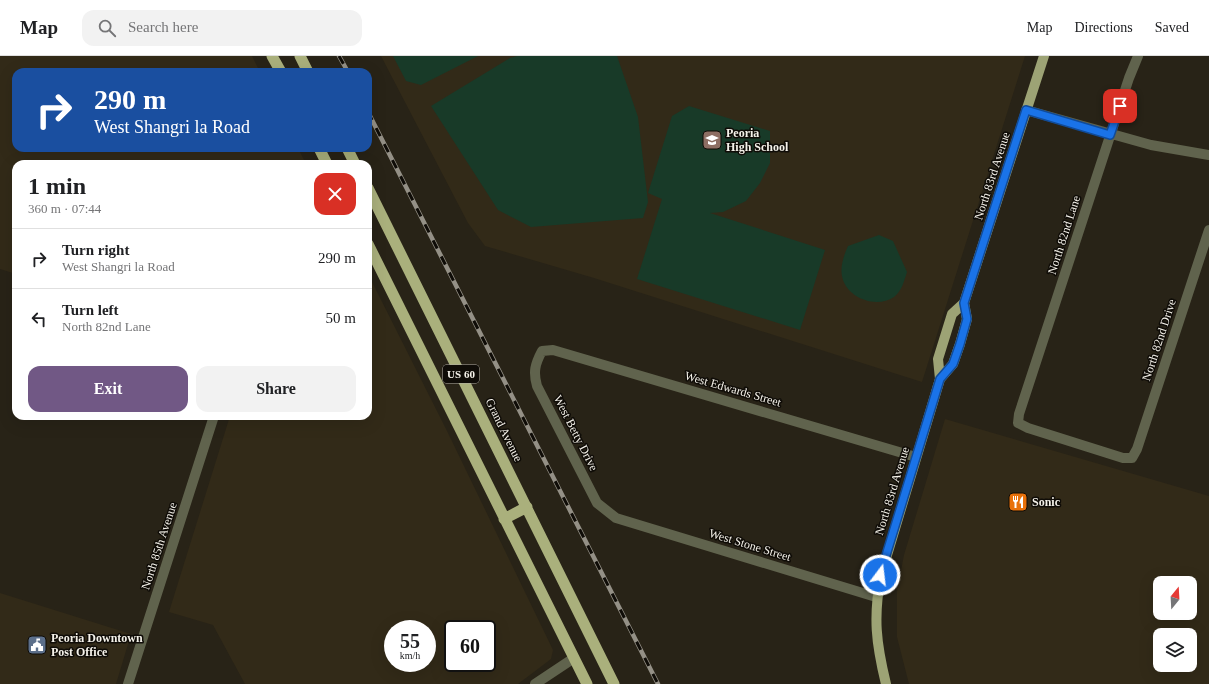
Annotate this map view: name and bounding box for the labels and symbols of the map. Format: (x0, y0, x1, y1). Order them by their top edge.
pin (1103, 89, 1137, 123)
place label: Peoria High School (726, 126, 789, 154)
school or university icon: Peoria High School (701, 129, 723, 151)
street label: North 83rd Avenue (971, 130, 1013, 222)
street label: North 82nd Lane (1045, 194, 1083, 276)
street label: North 82nd Drive (1139, 297, 1179, 383)
road number: US 60 (443, 365, 479, 383)
street label: West Edwards Street (683, 369, 783, 410)
street label: West Betty Drive (551, 393, 601, 473)
street label: Grand Avenue (483, 396, 525, 464)
street label: North 83rd Avenue (872, 445, 912, 537)
restaurant icon: Sonic (1007, 491, 1029, 513)
place label: Sonic (1032, 495, 1061, 509)
street label: North 85th Avenue (138, 501, 180, 591)
street label: West Stone Street (707, 526, 793, 564)
position arrow (859, 554, 901, 596)
north arrow (1153, 576, 1197, 620)
speed limit sign: 60 (444, 620, 496, 672)
place label: Peoria Downtown Post Office (51, 631, 143, 659)
public building icon: Peoria Downtown Post Office (26, 634, 48, 656)

